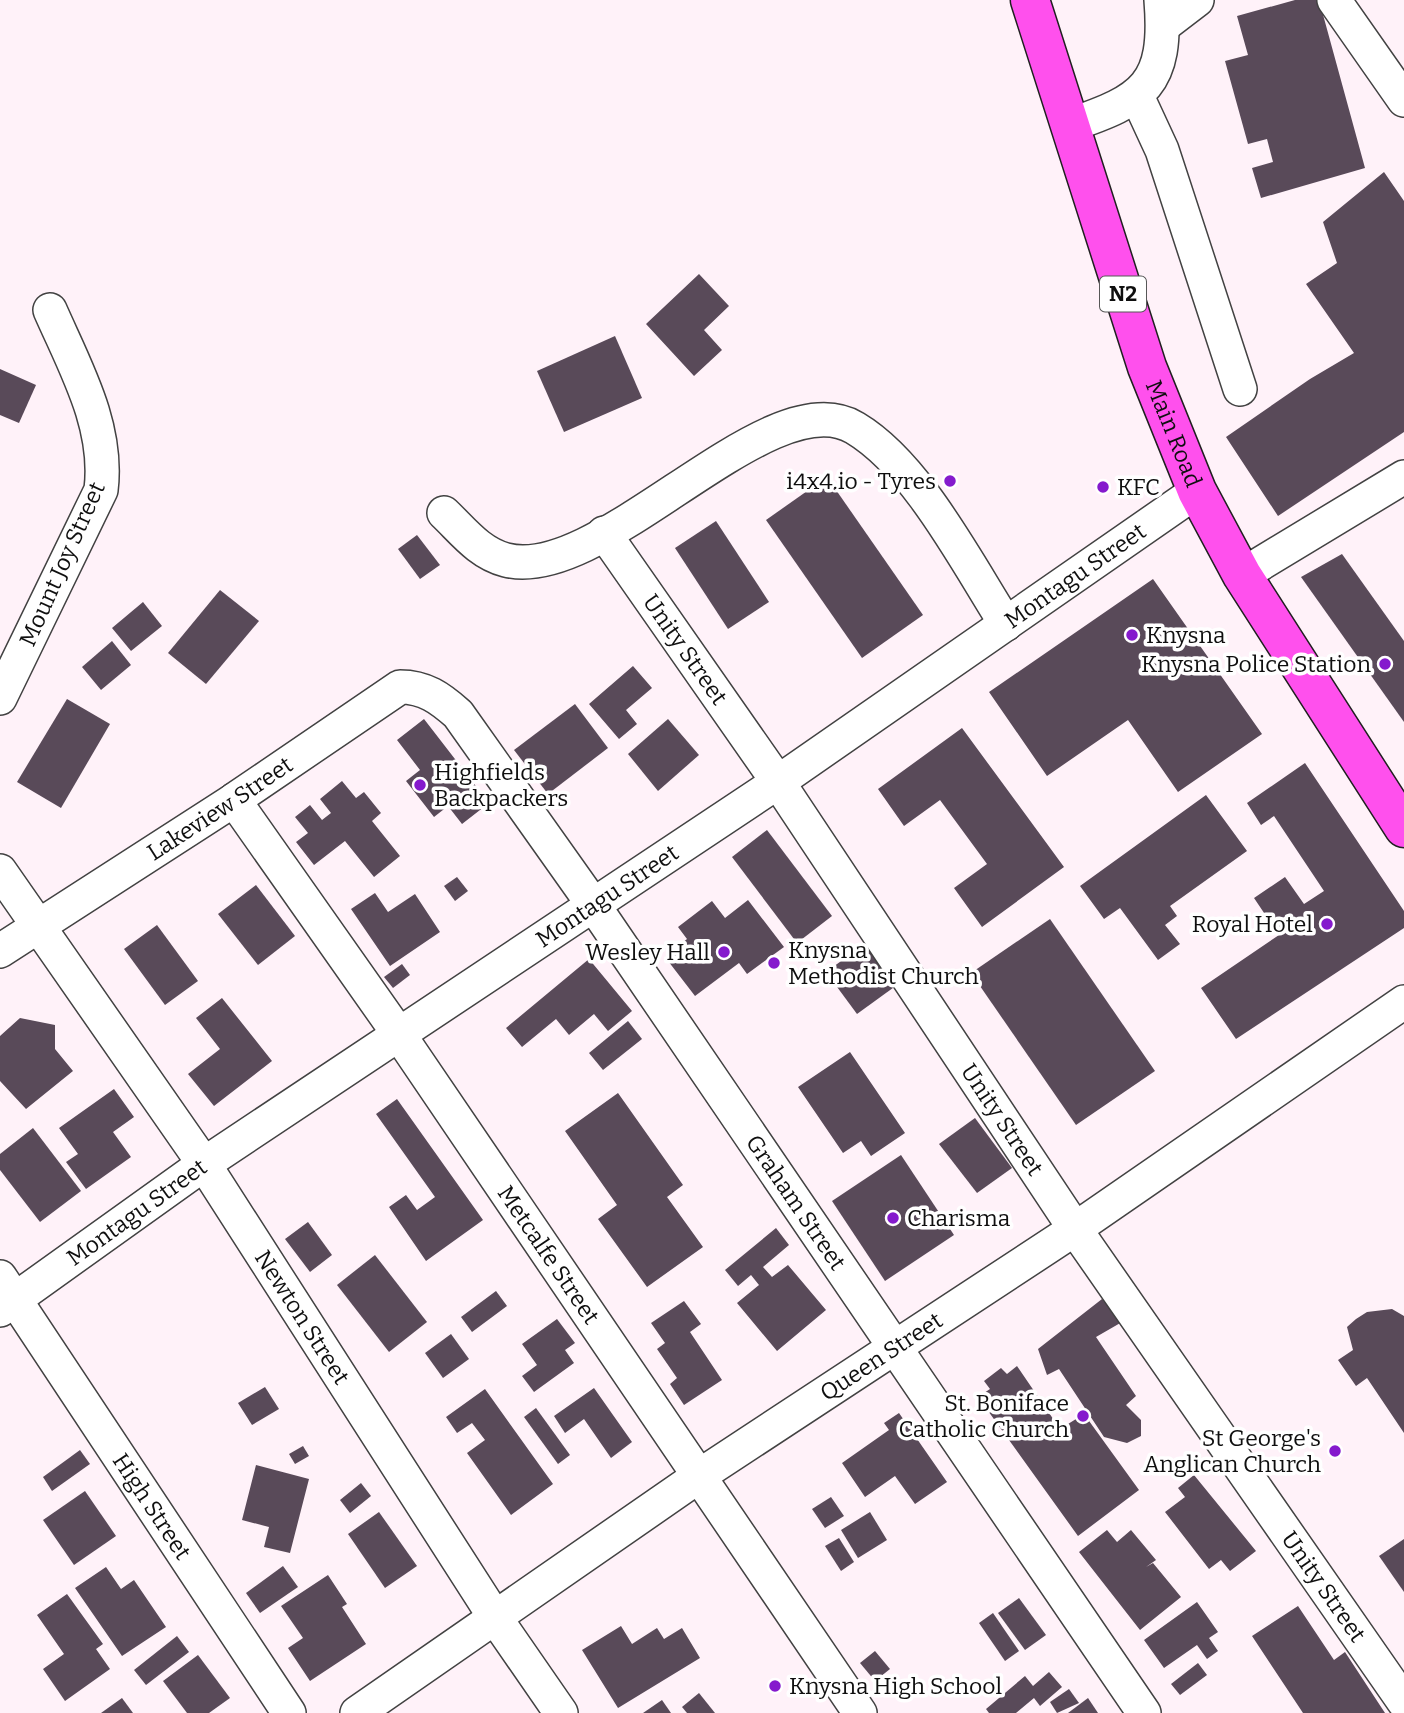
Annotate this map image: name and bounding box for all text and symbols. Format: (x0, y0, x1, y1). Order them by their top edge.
road number: N2 (1100, 276, 1146, 312)
street label: Main Road (1140, 376, 1208, 491)
place label: i4x4.io - Tyres (786, 467, 936, 495)
marker: i4x4.io - Tyres (942, 473, 958, 489)
place label: KFC (1117, 473, 1160, 501)
street label: Mount Joy Street (13, 478, 111, 650)
marker: KFC (1095, 479, 1111, 495)
street label: Montagu Street (999, 517, 1151, 634)
street label: Unity Street (637, 589, 734, 710)
place label: Knysna (1146, 621, 1226, 649)
marker: Knysna (1124, 627, 1140, 643)
place label: Knysna Police Station (1141, 650, 1371, 678)
marker: Knysna Police Station (1377, 656, 1393, 672)
street label: Lakeview Street (142, 750, 298, 866)
place label: Highfields Backpackers (434, 758, 568, 812)
marker: Highfields Backpackers (412, 777, 428, 793)
street label: Montagu Street (530, 838, 684, 953)
place label: Royal Hotel (1192, 910, 1313, 938)
marker: Royal Hotel (1319, 916, 1335, 932)
place label: Knysna Methodist Church (788, 936, 979, 990)
place label: Wesley Hall (585, 938, 710, 966)
marker: Wesley Hall (716, 944, 732, 960)
marker: Knysna Methodist Church (766, 955, 782, 971)
street label: Unity Street (955, 1058, 1049, 1181)
street label: Graham Street (740, 1129, 852, 1275)
street label: Montagu Street (61, 1153, 212, 1272)
street label: Metcalfe Street (492, 1180, 606, 1329)
place label: Charisma (907, 1204, 1011, 1232)
marker: Charisma (885, 1210, 901, 1226)
street label: Newton Street (249, 1245, 356, 1390)
street label: Queen Street (815, 1306, 948, 1407)
place label: St. Boniface Catholic Church (899, 1389, 1069, 1443)
marker: St. Boniface Catholic Church (1075, 1408, 1091, 1424)
place label: St George's Anglican Church (1143, 1424, 1321, 1478)
marker: St George's Anglican Church (1327, 1443, 1343, 1459)
street label: High Street (107, 1448, 197, 1565)
street label: Unity Street (1276, 1526, 1372, 1647)
place label: Knysna High School (789, 1672, 1002, 1700)
marker: Knysna High School (767, 1678, 783, 1694)

